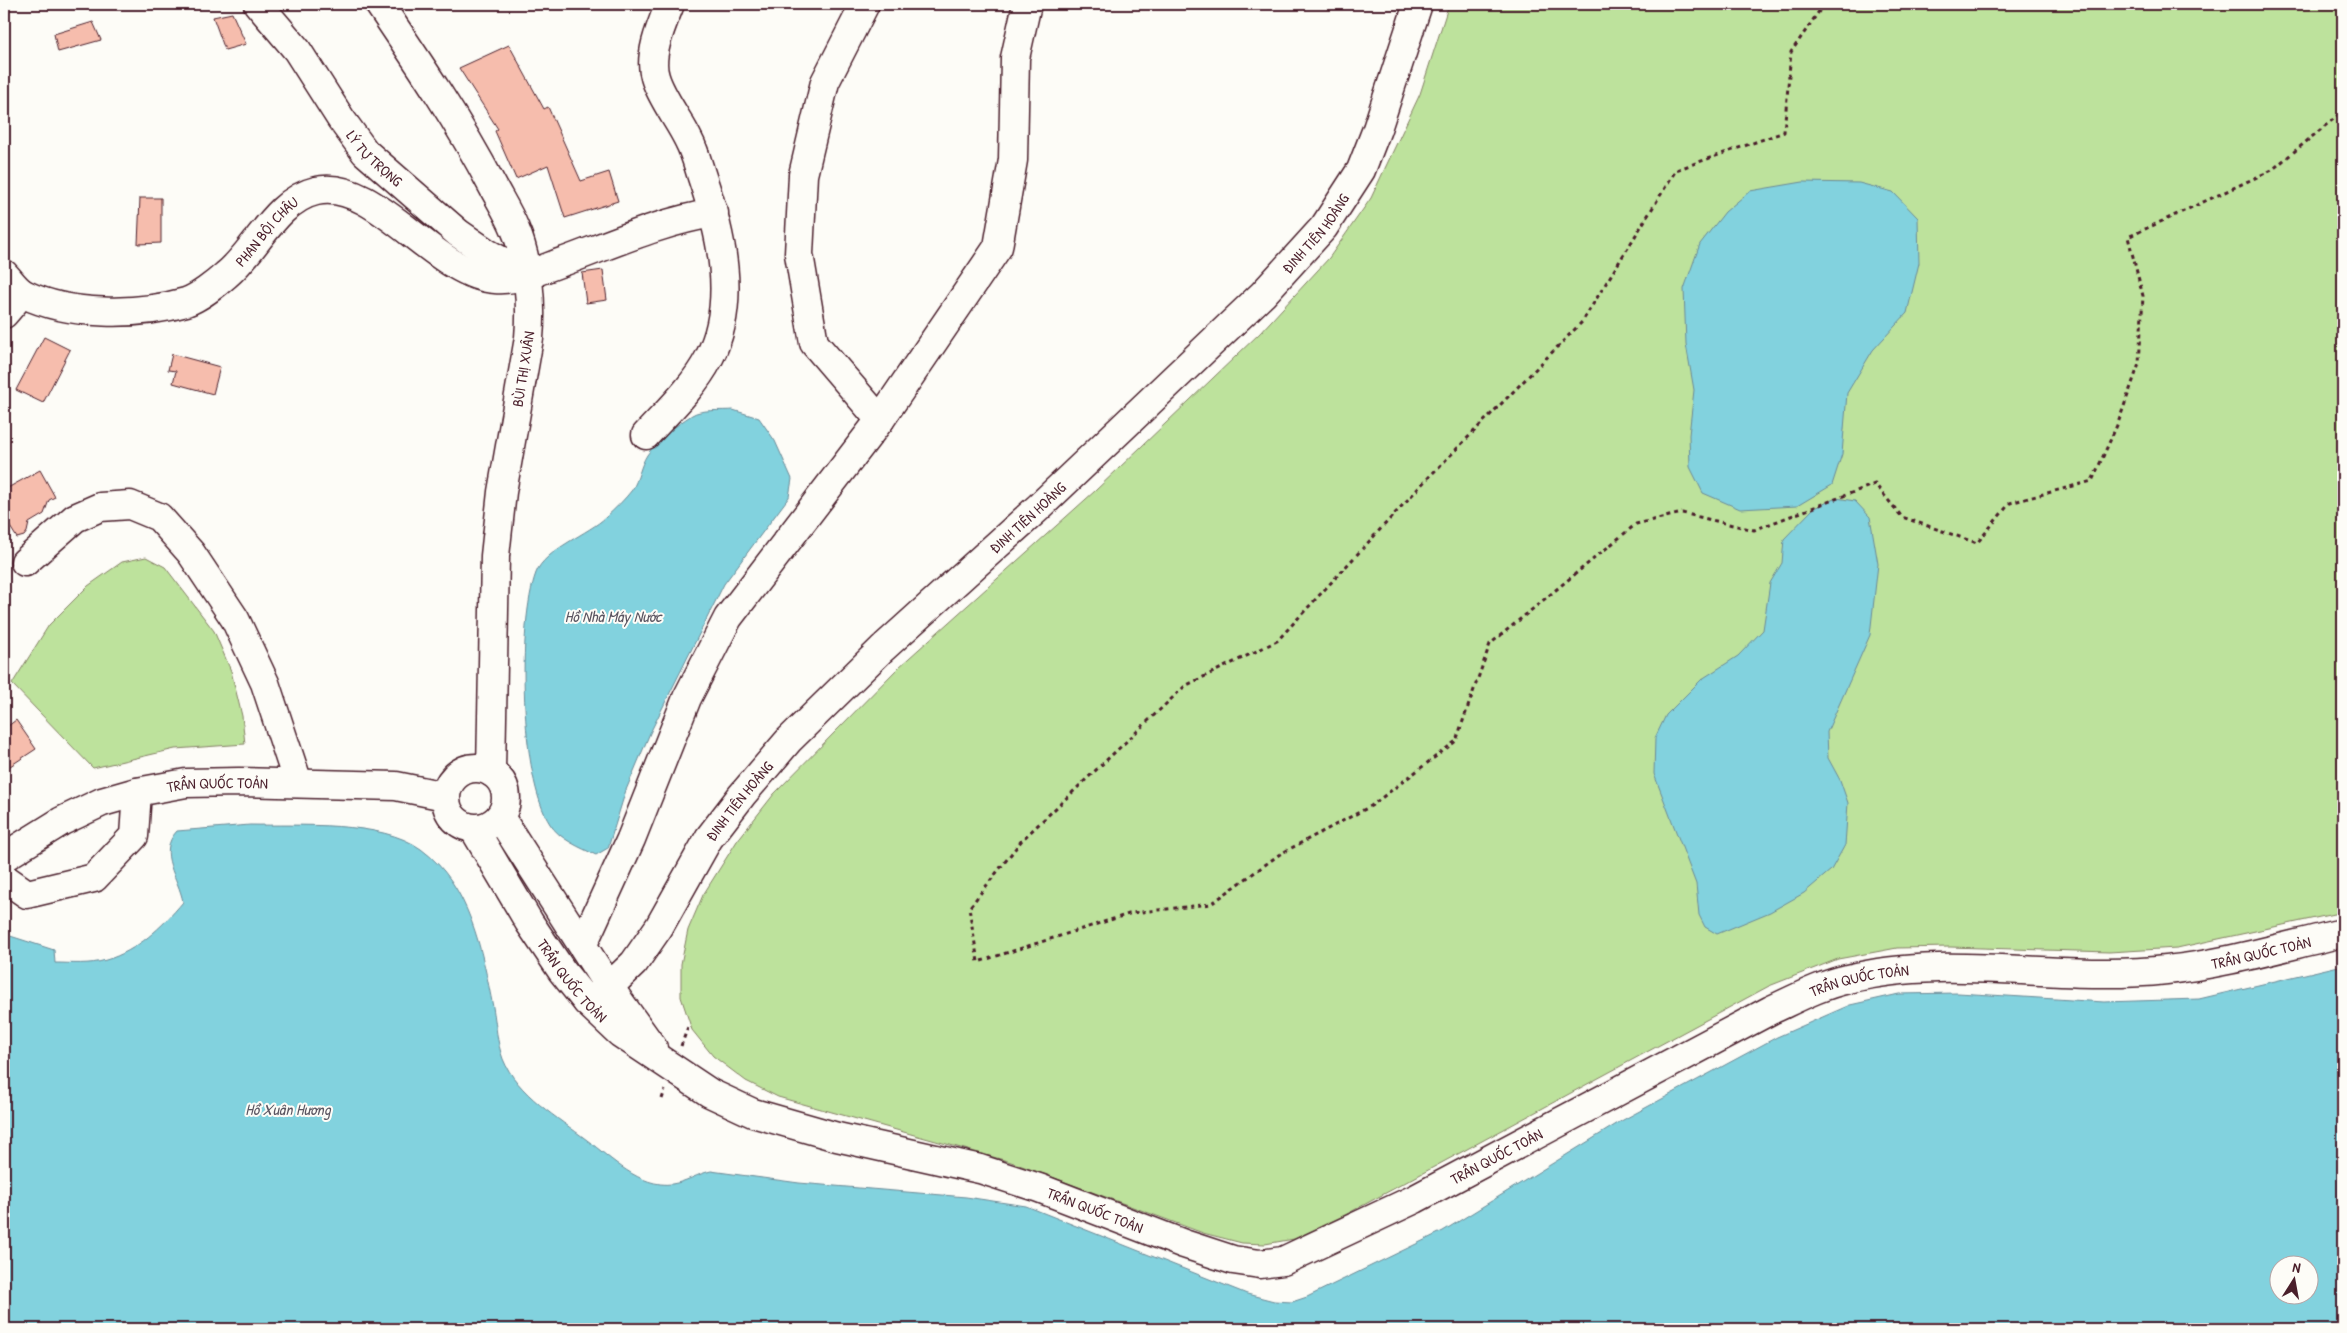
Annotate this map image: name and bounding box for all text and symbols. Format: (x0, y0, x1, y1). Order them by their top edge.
street label: LÝ TỰ TRỌNG (342, 126, 408, 191)
street label: ĐINH TIÊN HOÀNG (1277, 189, 1354, 277)
street label: PHAN BỘI CHÂU (230, 191, 302, 271)
street label: BÙI THỊ XUÂN (507, 330, 539, 408)
street label: ĐINH TIÊN HOÀNG (985, 476, 1071, 558)
water label: Hồ Nhà Máy Nước (565, 605, 663, 627)
street label: ĐINH TIÊN HOÀNG (700, 756, 778, 845)
street label: TRẦN QUỐC TOẢN (165, 771, 268, 797)
street label: TRẦN QUỐC TOẢN (2209, 930, 2313, 974)
street label: TRẦN QUỐC TOẢN (533, 935, 612, 1027)
street label: TRẦN QUỐC TOẢN (1806, 959, 1910, 1001)
water label: Hồ Xuân Hương (245, 1098, 332, 1120)
street label: TRẦN QUỐC TOẢN (1447, 1123, 1546, 1189)
street label: TRẦN QUỐC TOẢN (1044, 1182, 1146, 1238)
north arrow (2270, 1256, 2320, 1306)
text: N (2291, 1257, 2303, 1277)

